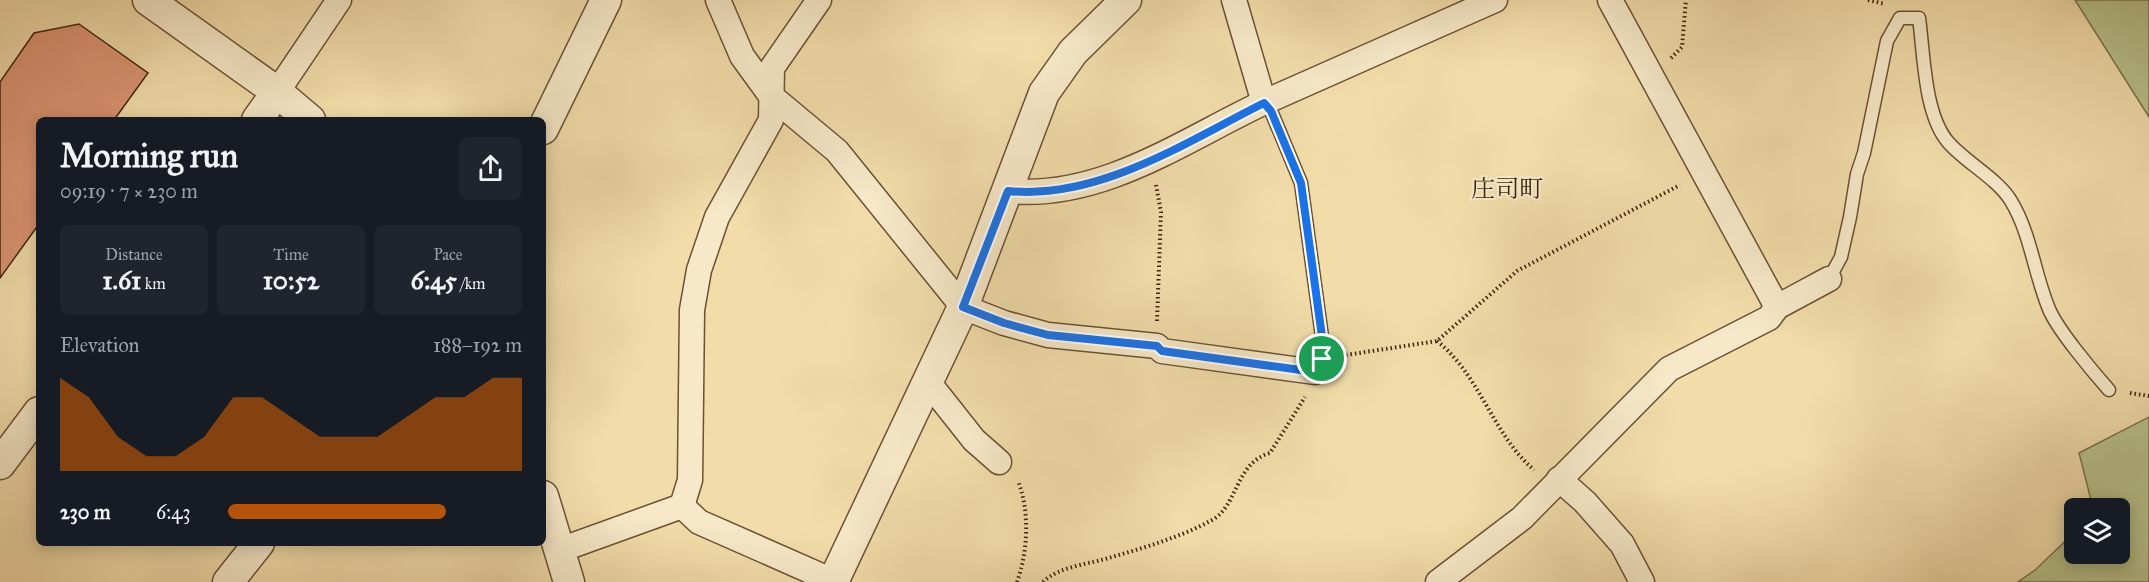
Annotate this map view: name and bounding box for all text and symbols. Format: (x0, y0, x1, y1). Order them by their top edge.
text: Morning run (60, 136, 238, 176)
button: share (459, 137, 522, 200)
district label: 庄司町 (1471, 174, 1543, 204)
text: 09:19 · 7 × 230 m (60, 179, 198, 203)
text: Distance (105, 245, 163, 264)
text: Time (273, 245, 309, 264)
text: Pace (433, 245, 463, 264)
text: 1.61 (102, 264, 141, 296)
text: 10:52 (263, 264, 319, 296)
text: 6:45 (410, 264, 457, 296)
text: km (141, 274, 166, 293)
text: /km (457, 274, 486, 293)
text: Elevation (60, 333, 139, 357)
text: 188–192 m (433, 333, 522, 357)
pin (1296, 333, 1347, 384)
icon: arrive (1305, 342, 1338, 375)
map controls (2064, 498, 2130, 564)
button: layers (2064, 498, 2130, 564)
text: 230 m (60, 500, 111, 524)
text: 6:43 (156, 500, 190, 524)

